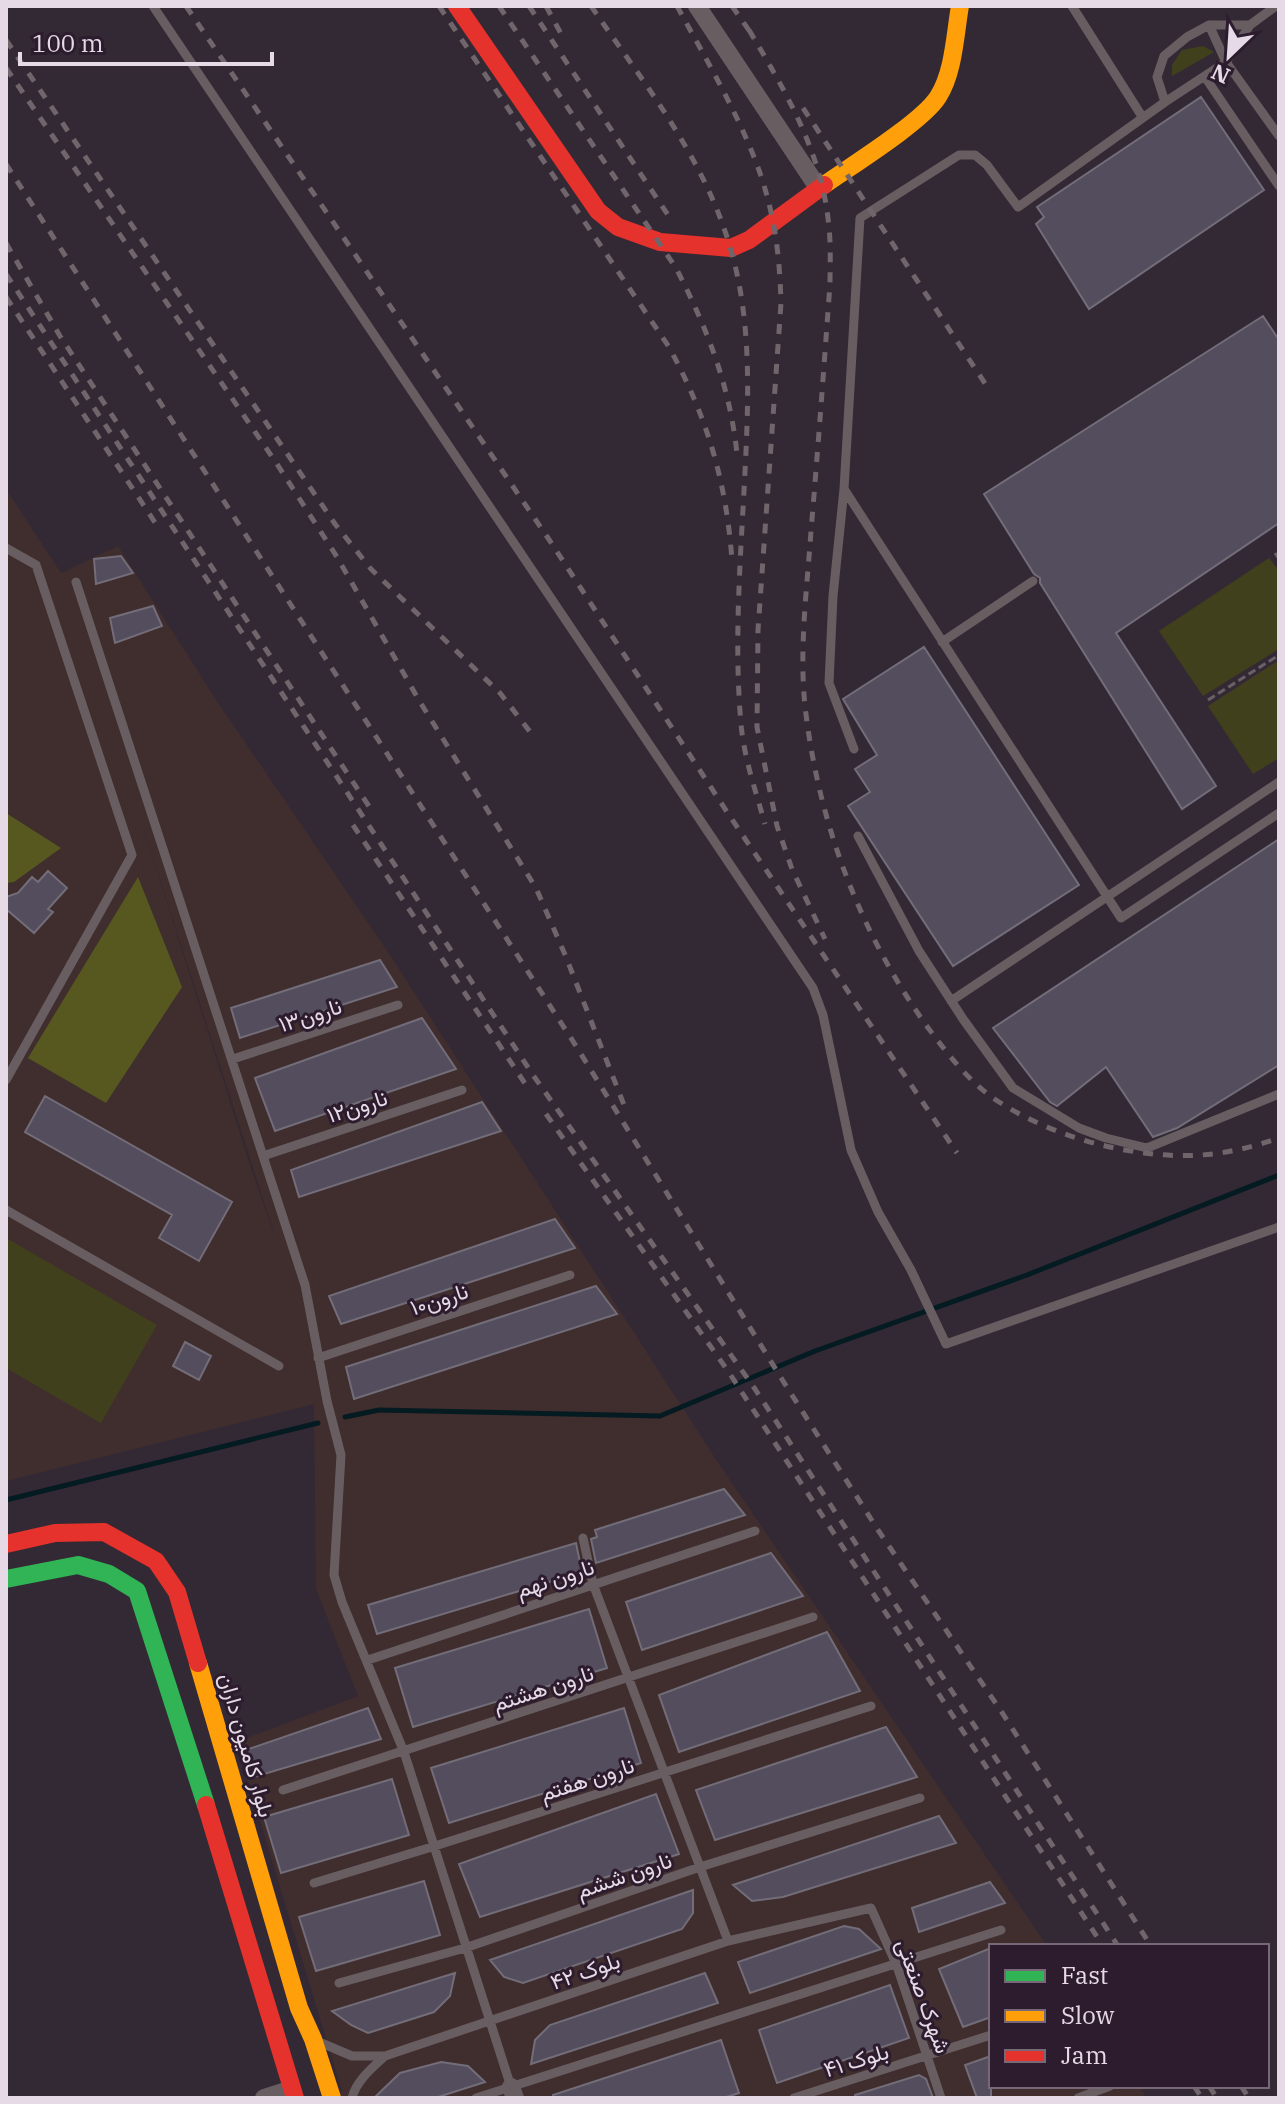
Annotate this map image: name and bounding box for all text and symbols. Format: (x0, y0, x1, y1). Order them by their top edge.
scale bar (20, 16, 272, 66)
north arrow (1189, 16, 1269, 96)
text: 100 m (32, 27, 104, 59)
text: N (1206, 58, 1234, 91)
street label: نارون۱۳ (275, 991, 345, 1038)
street label: نارون۱۲ (323, 1082, 391, 1129)
street label: نارون۱۰ (406, 1276, 472, 1322)
street label: نارون نهم (512, 1551, 598, 1605)
street label: نارون هشتم (489, 1658, 597, 1718)
street label: بلوار کامیون داران (213, 1669, 282, 1820)
street label: نارون هفتم (536, 1750, 638, 1808)
street label: نارون ششم (572, 1845, 676, 1905)
street label: شهرک صنعتی (890, 1935, 959, 2057)
legend (989, 1944, 1269, 2088)
street label: بلوک ۴۲ (546, 1945, 623, 1996)
text: Fast (1061, 1959, 1108, 1991)
text: Slow (1061, 1999, 1115, 2031)
street label: بلوک ۴۱ (820, 2036, 892, 2083)
text: Jam (1061, 2039, 1108, 2071)

